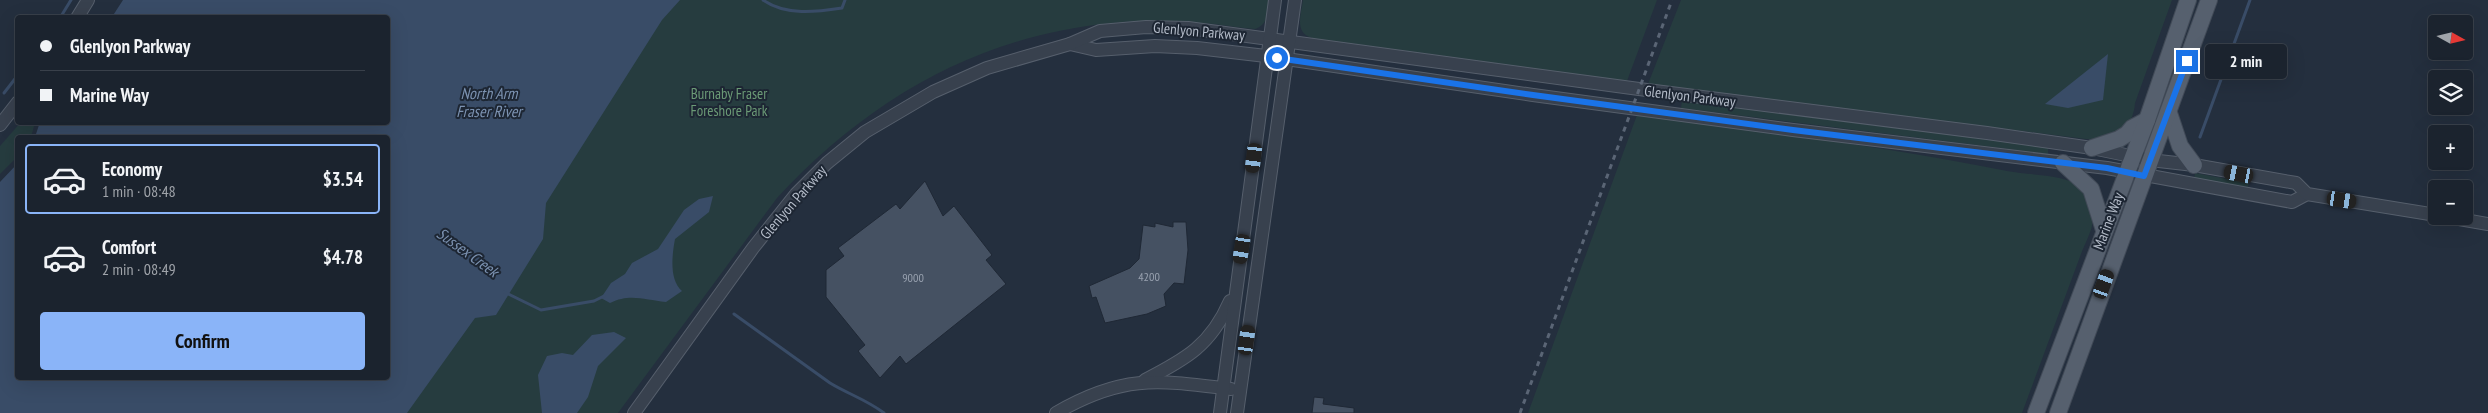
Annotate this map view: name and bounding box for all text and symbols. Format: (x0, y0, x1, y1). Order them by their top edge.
north arrow (2428, 15, 2472, 60)
map controls (2428, 15, 2473, 225)
street label: Glenlyon Parkway (1152, 18, 1246, 44)
text: Glenlyon Parkway (70, 34, 190, 58)
callout: 2 min (2204, 44, 2287, 78)
route start (1266, 47, 1288, 69)
route end (2176, 50, 2198, 72)
text: 2 min (2230, 51, 2262, 71)
button: layers (2428, 70, 2473, 115)
street label: Glenlyon Parkway (1643, 81, 1737, 111)
text: Marine Way (70, 83, 149, 107)
water label: North Arm Fraser River (456, 83, 524, 121)
park label: Burnaby Fraser Foreshore Park (691, 84, 768, 120)
button: + (2428, 125, 2473, 170)
car (1244, 142, 1263, 174)
icon: car (42, 157, 87, 202)
text: Economy (102, 157, 162, 181)
street label: Glenlyon Parkway (756, 161, 831, 243)
car (2222, 164, 2255, 184)
text: $3.54 (323, 167, 363, 191)
button: − (2428, 180, 2473, 225)
text: 1 min · 08:48 (102, 181, 176, 201)
street label: Marine Way (2088, 189, 2128, 252)
car (2326, 190, 2357, 210)
water label: Sussex Creek (433, 223, 504, 282)
car (1232, 233, 1251, 265)
icon: car (42, 235, 87, 280)
text: Comfort (102, 235, 156, 259)
text: $4.78 (323, 245, 363, 269)
text: 2 min · 08:49 (102, 259, 176, 279)
car (2091, 267, 2116, 301)
house number: 4200 (1138, 269, 1160, 284)
house number: 9000 (902, 270, 924, 285)
button: Confirm (40, 312, 365, 370)
car (1237, 324, 1256, 356)

